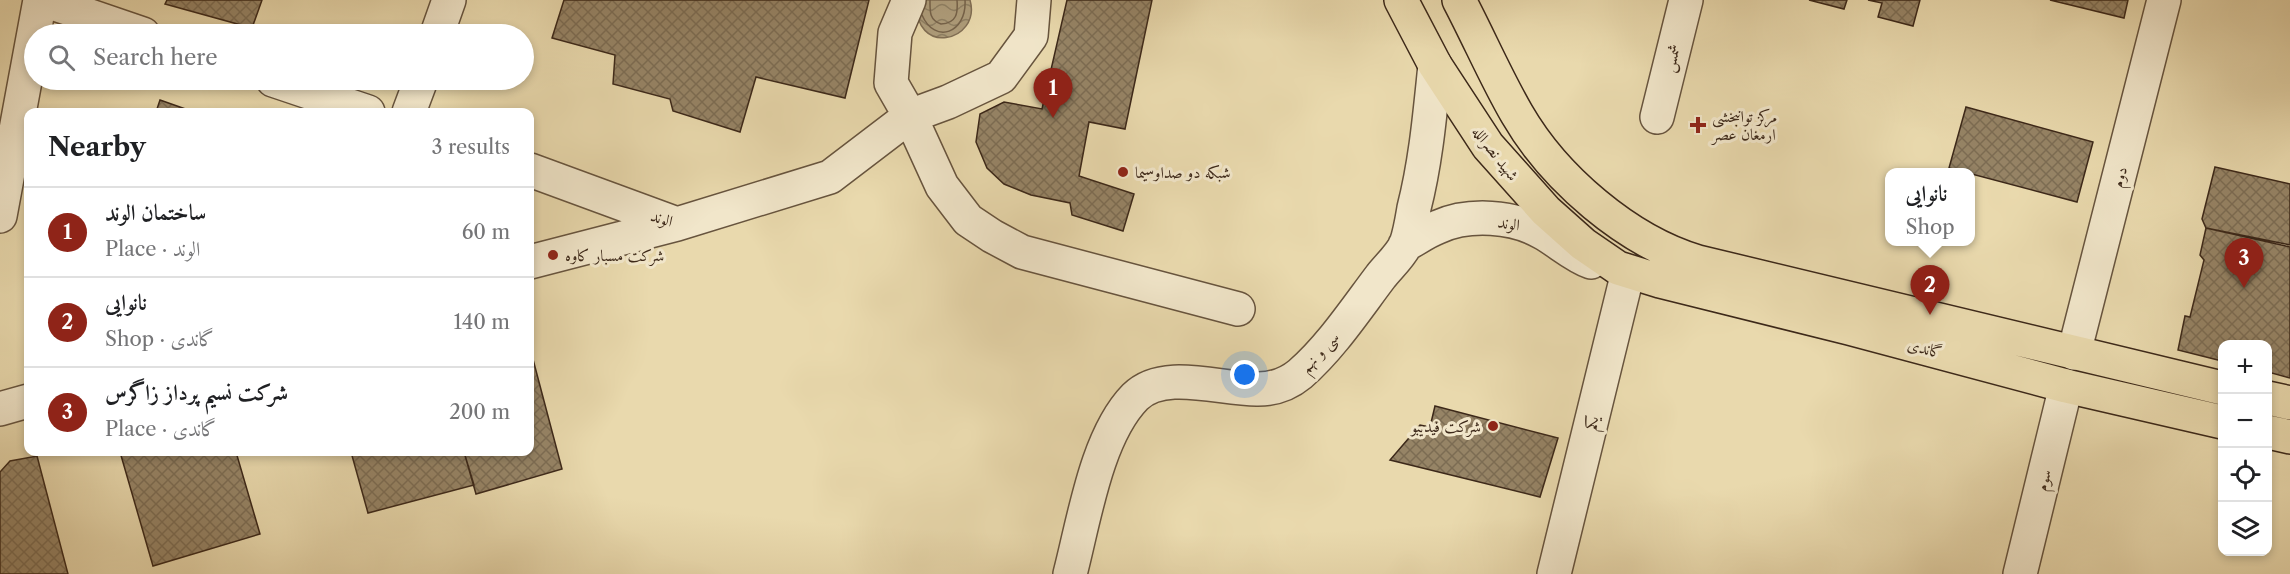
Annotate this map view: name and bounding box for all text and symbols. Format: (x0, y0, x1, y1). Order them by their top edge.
search box (24, 24, 534, 90)
icon: search (45, 41, 78, 74)
street label: شمس (1658, 42, 1685, 74)
text: Search here (93, 44, 218, 71)
pin: 1 (1034, 68, 1072, 118)
place label: مرکز توانبخشی ارمغان عصر (1710, 106, 1777, 145)
marker: مرکز توانبخشی ارمغان عصر (1689, 116, 1707, 134)
street label: شهید نصرالله (1468, 122, 1524, 185)
text: Nearby (48, 131, 146, 163)
text: 3 results (432, 135, 510, 159)
place label: شبکه دو صداوسیما (1135, 162, 1230, 182)
street label: دوم (2107, 164, 2136, 191)
marker: شبکه دو صداوسیما (1116, 165, 1130, 179)
popup (1885, 168, 1975, 246)
text: نانوایی (1905, 180, 1947, 207)
text: ساختمان الوند (105, 199, 206, 226)
street label: الوند (648, 205, 676, 232)
street label: الوند (1496, 211, 1522, 236)
text: Shop (1905, 215, 1955, 239)
text: 1 (63, 220, 72, 244)
text: 60 m (462, 220, 510, 244)
text: Place · الوند (105, 237, 200, 261)
pin: 3 (2224, 238, 2264, 288)
place label: شرکت مسبار کاوه (565, 245, 664, 266)
marker: شرکت مسبار کاوه (546, 248, 560, 262)
pin: 2 (1910, 266, 1950, 315)
text: نانوایی (105, 289, 147, 316)
text: 2 (62, 310, 73, 334)
text: 140 m (453, 310, 510, 334)
text: Shop · گاندی (105, 327, 214, 351)
street label: سی و نهم (1295, 327, 1347, 381)
street label: گاندی (1905, 334, 1945, 362)
map controls (2218, 340, 2272, 556)
button: + (2218, 340, 2272, 394)
your location (1230, 360, 1259, 389)
text: شرکت نسیم پرداز زاگرس (105, 379, 288, 406)
button: − (2218, 394, 2272, 448)
text: 3 (62, 400, 73, 424)
text: 200 m (449, 400, 510, 424)
street label: یکم (1580, 413, 1608, 434)
place label: شرکت فیدیبو (1409, 416, 1481, 437)
text: Place · گاندی (105, 417, 216, 441)
marker: شرکت فیدیبو (1486, 419, 1500, 433)
button: locate (2218, 448, 2272, 502)
street label: سوم (2031, 467, 2060, 494)
button: layers (2218, 502, 2272, 556)

